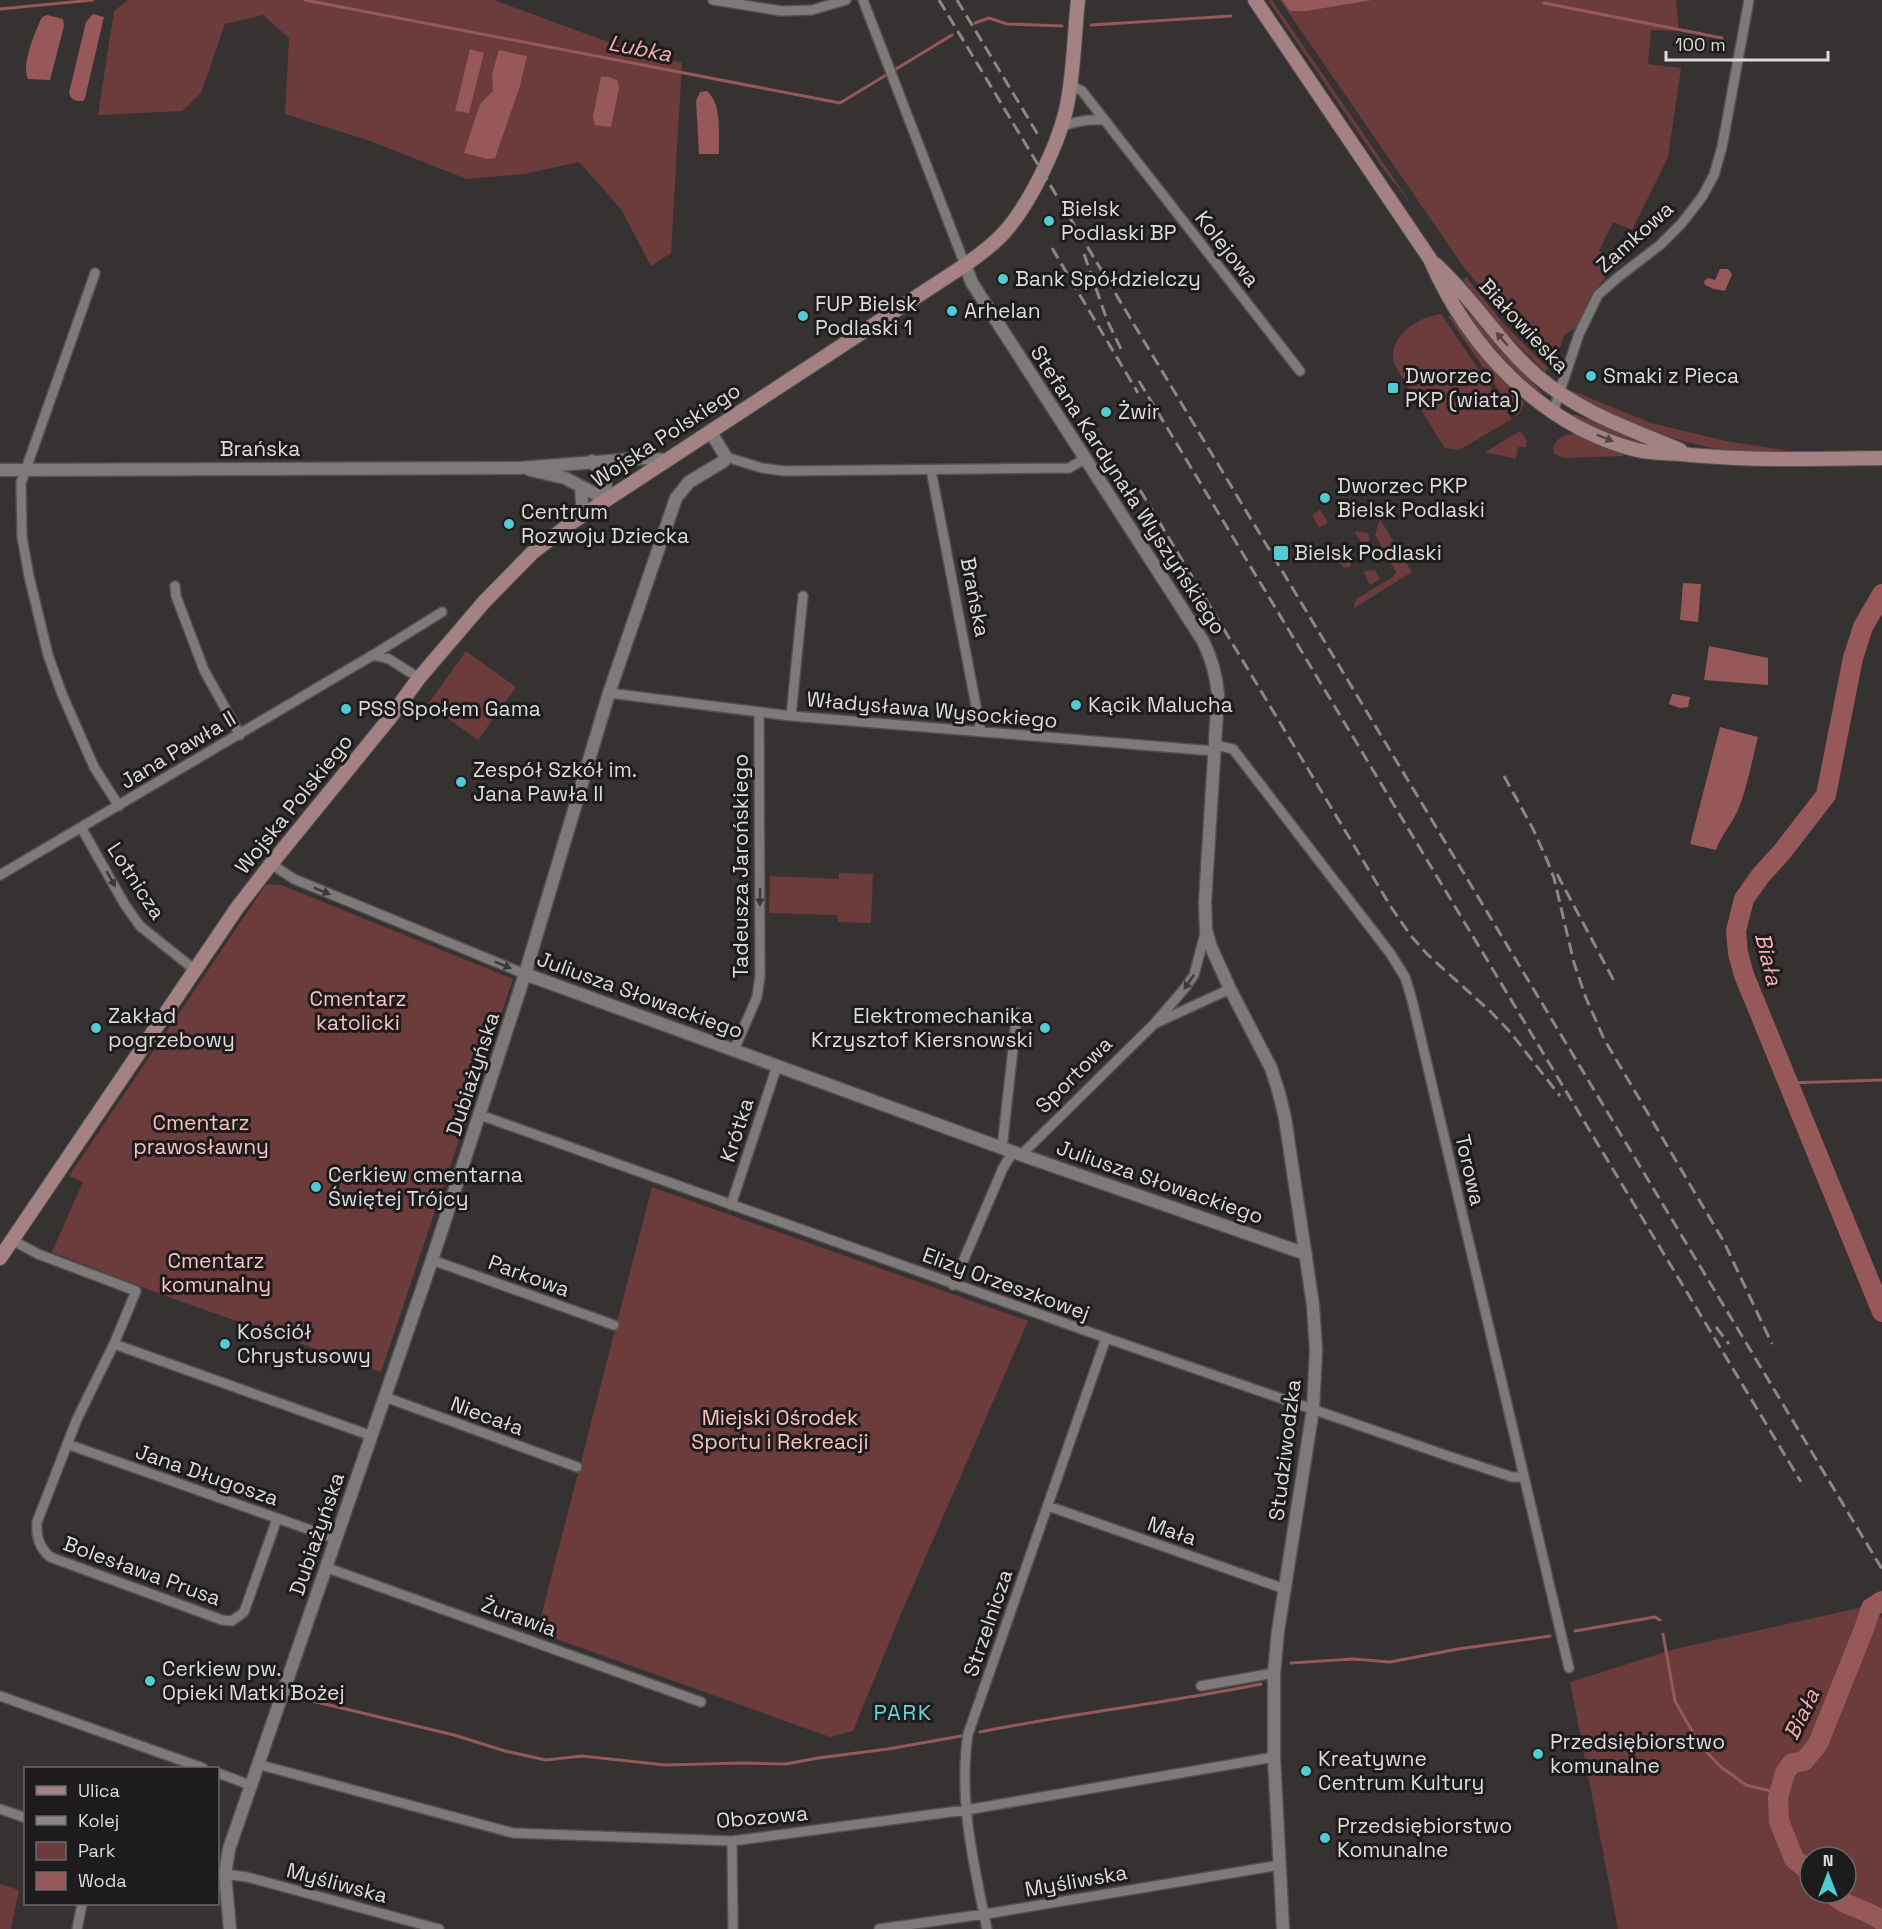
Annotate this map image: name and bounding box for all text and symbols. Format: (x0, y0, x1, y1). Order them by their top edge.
scale bar (1666, 24, 1828, 62)
water label: Lubka (606, 28, 674, 68)
text: 100 m (1675, 33, 1726, 56)
place label: Bielsk Podlaski BP (1061, 195, 1176, 246)
street label: Zamkowa (1591, 195, 1679, 278)
street label: Kolejowa (1189, 205, 1266, 292)
marker: Bielsk Podlaski BP (1042, 214, 1056, 228)
place label: Bank Spółdzielczy (1015, 265, 1201, 292)
marker: Bank Spółdzielczy (996, 272, 1010, 286)
street label: Białowieska (1474, 273, 1575, 379)
place label: FUP Bielsk Podlaski 1 (815, 290, 917, 341)
place label: Arhelan (964, 297, 1041, 324)
marker: Arhelan (945, 304, 959, 318)
marker: FUP Bielsk Podlaski 1 (796, 309, 810, 323)
one-way arrow (1496, 332, 1509, 347)
street label: Stefana Kardynała Wyszyńskiego (1025, 340, 1232, 640)
place label: Dworzec PKP (wiata) (1405, 362, 1519, 413)
place label: Smaki z Pieca (1603, 362, 1739, 389)
marker: Smaki z Pieca (1584, 369, 1598, 383)
street label: Wojska Polskiego (586, 376, 745, 493)
marker: Dworzec PKP (wiata) (1386, 381, 1400, 395)
place label: Żwir (1118, 398, 1160, 425)
marker: Żwir (1099, 405, 1113, 419)
one-way arrow (1596, 434, 1614, 444)
street label: Brańska (220, 435, 300, 462)
place label: Dworzec PKP Bielsk Podlaski (1337, 472, 1485, 523)
marker: Dworzec PKP Bielsk Podlaski (1318, 491, 1332, 505)
place label: Centrum Rozwoju Dziecka (521, 498, 689, 549)
marker: Centrum Rozwoju Dziecka (502, 517, 516, 531)
place label: Bielsk Podlaski (1294, 539, 1442, 566)
marker: Bielsk Podlaski (1272, 544, 1290, 562)
street label: Brańska (955, 555, 996, 639)
street label: Władysława Wysockiego (805, 685, 1059, 734)
place label: Kącik Malucha (1088, 691, 1233, 718)
place label: PSS Społem Gama (358, 695, 541, 722)
marker: Kącik Malucha (1069, 698, 1083, 712)
marker: PSS Społem Gama (339, 702, 353, 716)
street label: Jana Pawła II (115, 704, 241, 795)
street label: Wojska Polskiego (229, 728, 358, 879)
street label: Tadeusza Jarońskiego (727, 754, 754, 978)
place label: Zespół Szkół im. Jana Pawła II (473, 756, 637, 807)
marker: Zespół Szkół im. Jana Pawła II (454, 775, 468, 789)
street label: Lotnicza (101, 837, 171, 924)
one-way arrow (106, 871, 116, 888)
one-way arrow (314, 886, 332, 896)
one-way arrow (755, 887, 765, 906)
water label: Biała (1749, 930, 1789, 989)
street label: Juliusza Słowackiego (534, 945, 747, 1044)
one-way arrow (494, 961, 512, 970)
one-way arrow (1183, 973, 1195, 989)
park label: Cmentarz katolicki (309, 985, 407, 1036)
place label: Zakład pogrzebowy (108, 1002, 235, 1053)
place label: Elektromechanika Krzysztof Kiersnowski (811, 1002, 1033, 1053)
street label: Dubiażyńska (440, 1009, 505, 1139)
marker: Zakład pogrzebowy (89, 1021, 103, 1035)
marker: Elektromechanika Krzysztof Kiersnowski (1038, 1021, 1052, 1035)
street label: Sportowa (1029, 1030, 1118, 1119)
street label: Krótka (714, 1094, 760, 1165)
park label: Cmentarz prawosławny (133, 1109, 269, 1160)
street label: Torowa (1449, 1132, 1492, 1208)
street label: Juliusza Słowackiego (1053, 1133, 1267, 1230)
place label: Cerkiew cmentarna Świętej Trójcy (328, 1161, 523, 1212)
marker: Cerkiew cmentarna Świętej Trójcy (309, 1180, 323, 1194)
street label: Elizy Orzeszkowej (919, 1241, 1093, 1326)
park label: Cmentarz komunalny (161, 1247, 271, 1298)
street label: Parkowa (485, 1248, 574, 1303)
place label: Kościół Chrystusowy (237, 1318, 371, 1369)
marker: Kościół Chrystusowy (218, 1337, 232, 1351)
street label: Studziwodzka (1262, 1378, 1307, 1522)
street label: Niecała (447, 1390, 527, 1441)
park label: Miejski Ośrodek Sportu i Rekreacji (691, 1404, 869, 1455)
street label: Jana Długosza (132, 1437, 282, 1512)
street label: Dubiażyńska (283, 1469, 350, 1599)
street label: Mała (1144, 1510, 1200, 1551)
street label: Bolesława Prusa (60, 1530, 225, 1612)
street label: Strzelnicza (957, 1566, 1018, 1680)
street label: Żurawia (478, 1590, 561, 1643)
place label: Cerkiew pw. Opieki Matki Bożej (162, 1655, 345, 1706)
marker: Cerkiew pw. Opieki Matki Bożej (143, 1674, 157, 1688)
water label: Biała (1777, 1684, 1825, 1744)
district label: PARK (873, 1698, 933, 1726)
place label: Przedsiębiorstwo komunalne (1550, 1728, 1725, 1779)
place label: Kreatywne Centrum Kultury (1318, 1745, 1484, 1796)
marker: Przedsiębiorstwo komunalne (1531, 1747, 1545, 1761)
marker: Kreatywne Centrum Kultury (1299, 1764, 1313, 1778)
legend (24, 1767, 219, 1905)
text: Ulica (78, 1779, 120, 1802)
street label: Obozowa (715, 1799, 809, 1834)
text: Kolej (78, 1809, 119, 1832)
place label: Przedsiębiorstwo Komunalne (1337, 1812, 1512, 1863)
marker: Przedsiębiorstwo Komunalne (1318, 1831, 1332, 1845)
text: Park (78, 1839, 116, 1862)
north arrow (1798, 1845, 1858, 1905)
text: N (1823, 1850, 1833, 1871)
street label: Myśliwska (284, 1856, 391, 1909)
street label: Myśliwska (1023, 1858, 1129, 1903)
text: Woda (78, 1869, 127, 1892)

